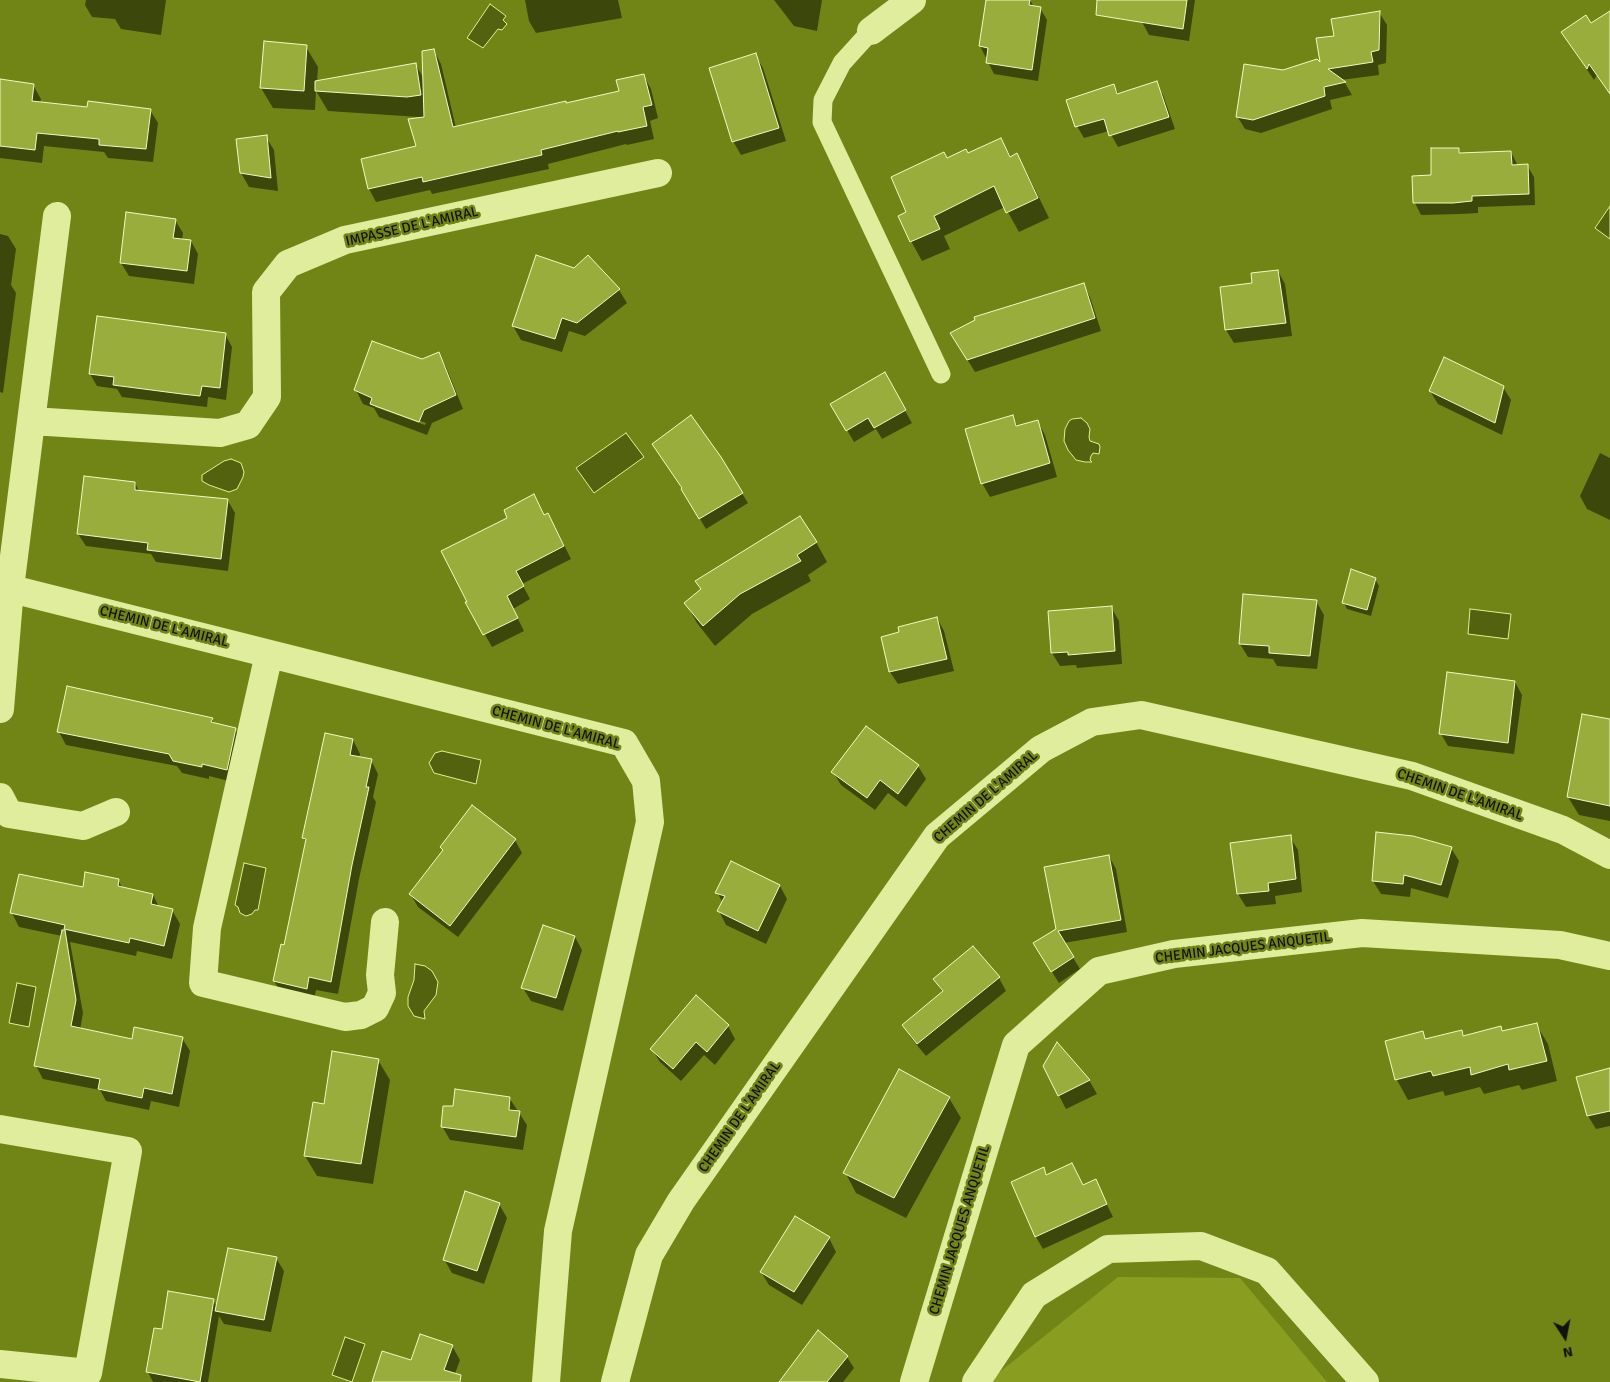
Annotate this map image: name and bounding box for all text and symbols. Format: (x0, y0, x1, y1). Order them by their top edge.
street label: IMPASSE DE L'AMIRAL (344, 204, 480, 250)
street label: CHEMIN DE L'AMIRAL (98, 603, 230, 651)
street label: CHEMIN DE L'AMIRAL (490, 703, 622, 753)
street label: CHEMIN DE L'AMIRAL (931, 747, 1041, 847)
street label: CHEMIN DE L'AMIRAL (1395, 766, 1525, 824)
street label: CHEMIN JACQUES ANQUETIL (1154, 929, 1332, 967)
street label: CHEMIN DE L'AMIRAL (695, 1058, 785, 1176)
street label: CHEMIN JACQUES ANQUETIL (926, 1143, 994, 1317)
north arrow (1540, 1312, 1590, 1362)
text: N (1562, 1343, 1574, 1361)

